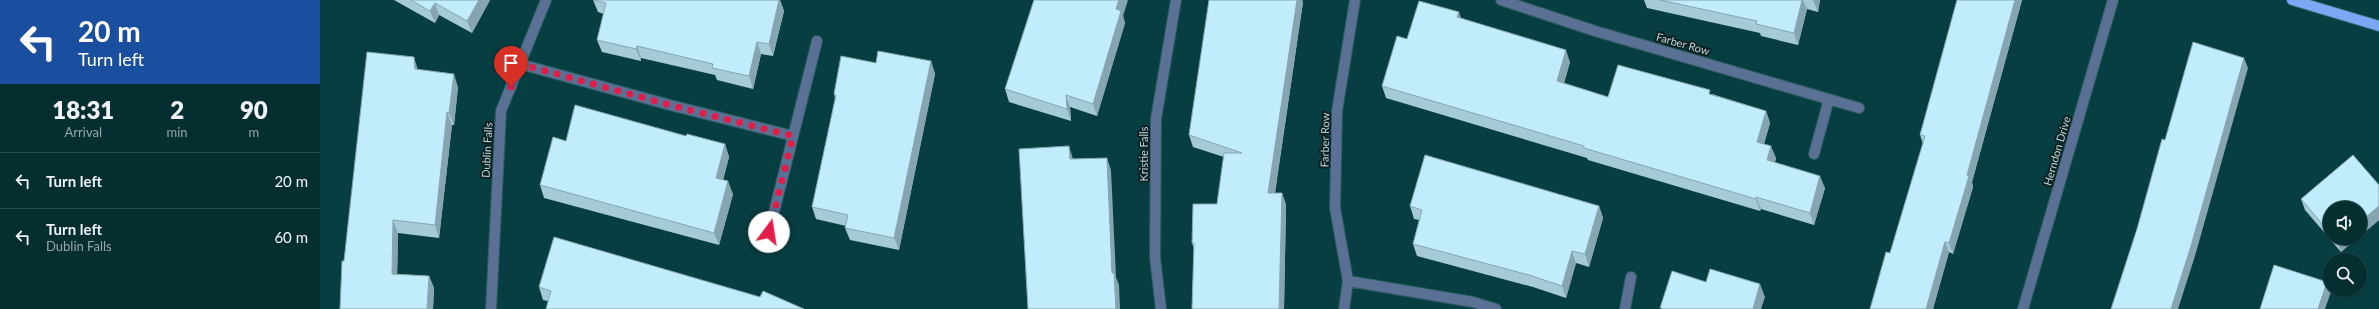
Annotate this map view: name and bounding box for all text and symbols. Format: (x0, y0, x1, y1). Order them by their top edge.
text: 20 m (78, 14, 141, 48)
icon: left (12, 16, 64, 68)
street label: Farber Row (1655, 30, 1712, 57)
pin (494, 46, 528, 87)
text: Turn left (78, 48, 144, 70)
icon: arrive (500, 52, 522, 74)
text: 18:31 (52, 95, 114, 124)
text: 2 (170, 95, 184, 124)
text: 90 (240, 95, 268, 124)
street label: Farber Row (1318, 112, 1331, 168)
street label: Herndon Drive (2040, 114, 2073, 187)
street label: Dublin Falls (479, 122, 494, 178)
text: Arrival (65, 124, 102, 140)
text: min (167, 124, 188, 140)
text: m (248, 124, 259, 140)
street label: Kristie Falls (1137, 126, 1150, 181)
icon: left (12, 170, 34, 192)
text: Turn left (46, 172, 102, 190)
text: 20 m (274, 172, 308, 190)
map controls (2323, 201, 2367, 297)
button: sound (2323, 201, 2367, 245)
position arrow (748, 211, 790, 253)
text: Turn left (46, 220, 102, 238)
icon: left (12, 226, 34, 248)
text: 60 m (274, 228, 308, 246)
text: Dublin Falls (46, 238, 112, 254)
button: search (2323, 253, 2367, 297)

